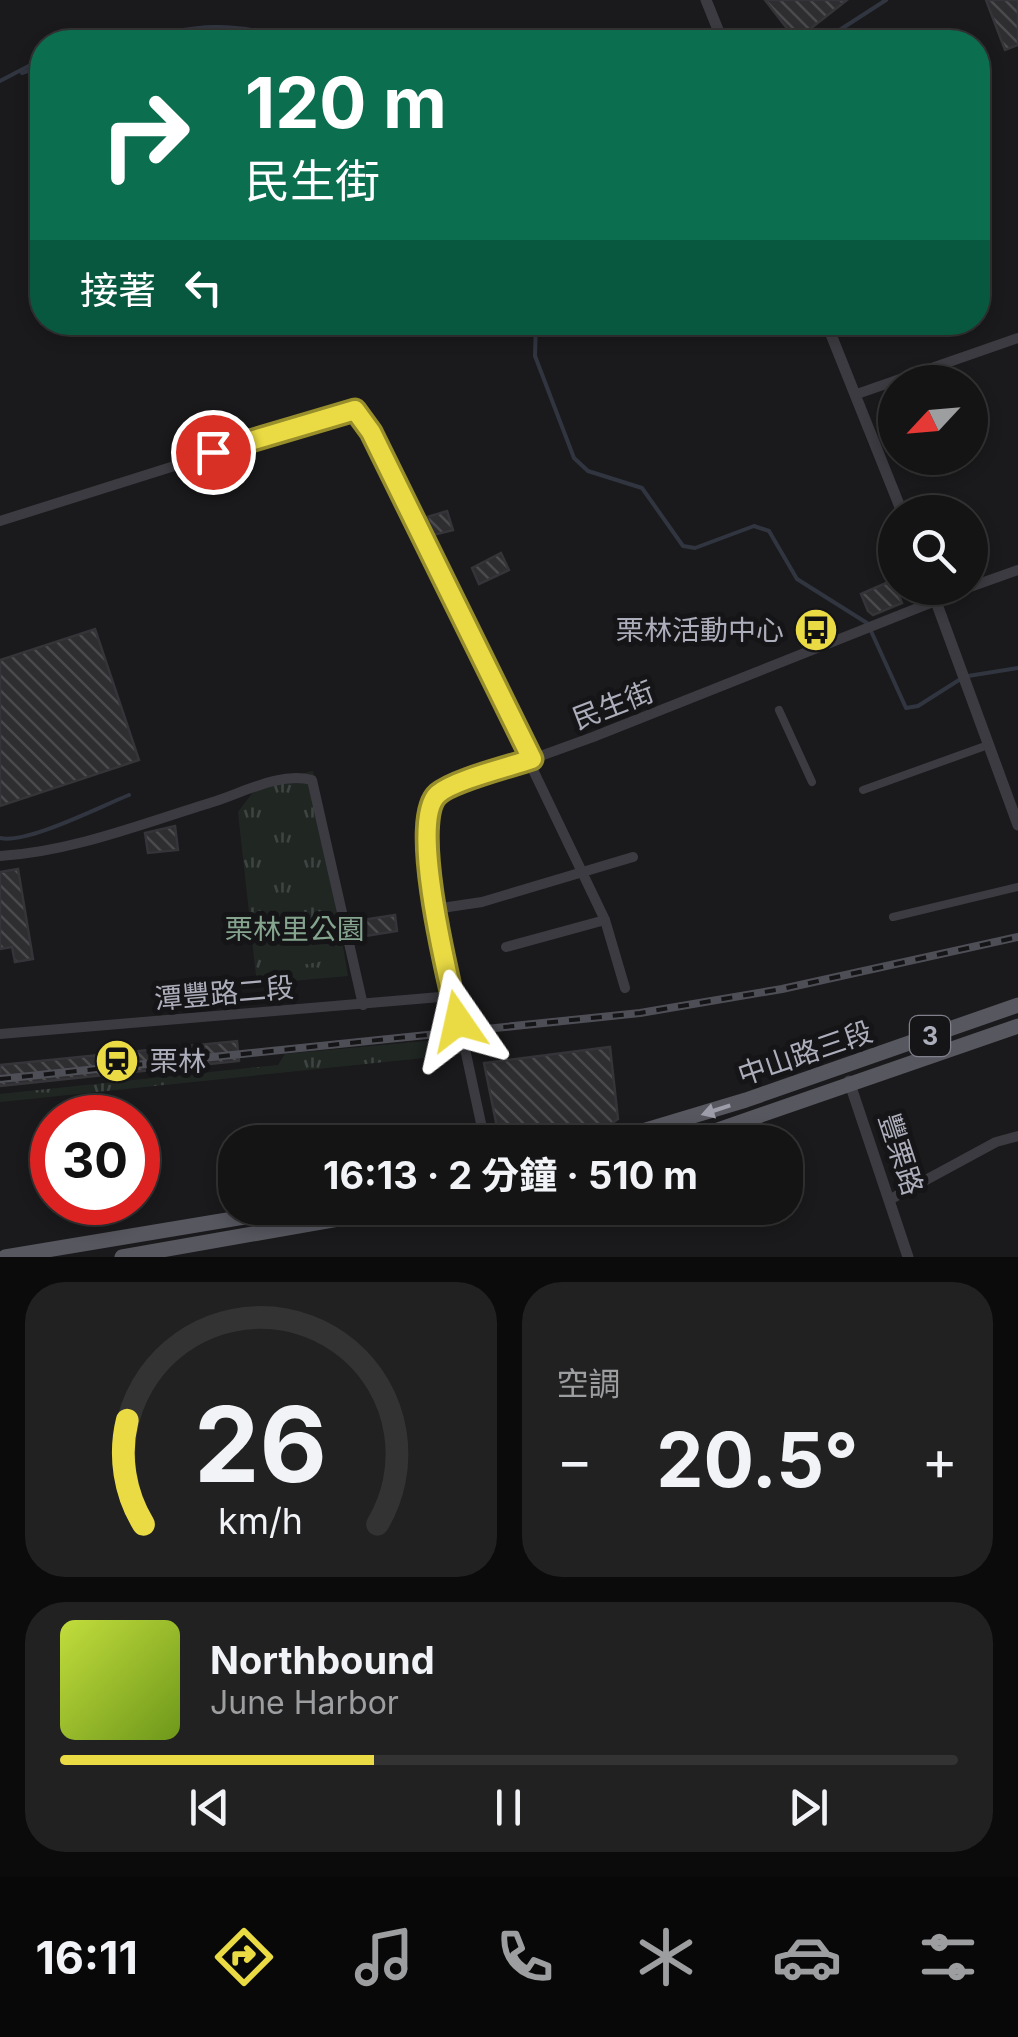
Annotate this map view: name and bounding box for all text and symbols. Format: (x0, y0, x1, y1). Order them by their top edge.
text: 120 m (245, 60, 447, 145)
icon: right (80, 70, 210, 200)
text: 民生街 (245, 153, 380, 208)
icon: left (176, 260, 231, 315)
text: 接著 (80, 267, 156, 313)
north arrow (878, 365, 988, 475)
map controls (878, 365, 988, 605)
pin (171, 410, 256, 495)
icon: arrive (186, 425, 241, 480)
button: search (878, 495, 988, 605)
bus stop icon: 栗林活動中心 (793, 607, 839, 653)
place label: 栗林活動中心 (616, 613, 784, 647)
street label: 民生街 (568, 674, 658, 736)
park label: 栗林里公園 (225, 912, 365, 946)
position arrow (406, 969, 510, 1073)
street label: 潭豐路二段 (153, 970, 295, 1016)
street label: 中山路三段 (733, 1014, 877, 1092)
road number: 3 (910, 1016, 950, 1056)
station icon: 栗林 (94, 1038, 140, 1084)
place label: 栗林 (150, 1044, 206, 1078)
speed limit sign: 30 (30, 1095, 160, 1225)
one-way arrow (701, 1103, 731, 1118)
street label: 豐栗路 (872, 1109, 930, 1199)
text: 16:13 · 2 分鐘 · 510 m (323, 1152, 698, 1198)
text: 空調 (557, 1364, 621, 1403)
text: 26 (194, 1381, 327, 1507)
text: 20.5° (656, 1414, 858, 1505)
text: − (557, 1427, 593, 1493)
text: + (922, 1427, 958, 1493)
text: km/h (218, 1499, 303, 1543)
text: Northbound (210, 1637, 435, 1683)
text: June Harbor (210, 1683, 399, 1722)
icon: previous (182, 1780, 237, 1835)
icon: pause (481, 1780, 536, 1835)
icon: next (781, 1780, 836, 1835)
icon: directions (209, 1922, 279, 1992)
icon: music (349, 1922, 419, 1992)
icon: phone (490, 1922, 560, 1992)
icon: climate (631, 1922, 701, 1992)
icon: car (772, 1922, 842, 1992)
icon: filters (913, 1922, 983, 1992)
text: 16:11 (35, 1930, 138, 1985)

